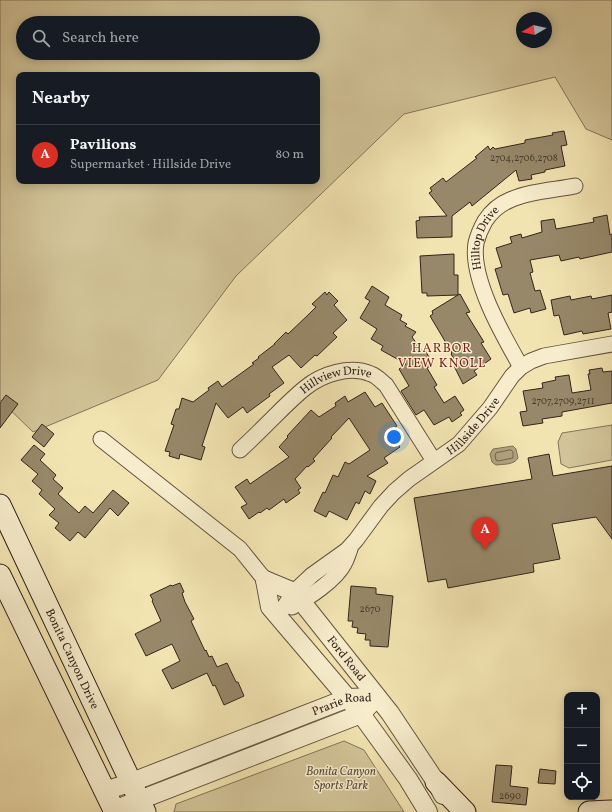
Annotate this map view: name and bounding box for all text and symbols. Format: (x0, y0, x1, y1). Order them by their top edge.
north arrow (516, 12, 552, 48)
search box (16, 16, 320, 60)
icon: search (30, 27, 52, 49)
text: Search here (62, 28, 139, 49)
text: Nearby (32, 87, 90, 110)
text: Pavilions (70, 135, 136, 156)
text: A (40, 146, 50, 164)
text: 80 m (275, 146, 304, 164)
house number: 2704,2706,2708 (490, 151, 558, 165)
text: Supermarket · Hillside Drive (70, 156, 231, 174)
street label: Hilltop Drive (468, 202, 503, 271)
district label: HARBOR VIEW KNOLL (398, 340, 486, 373)
street label: Hillview Drive (297, 363, 374, 398)
street label: Hillside Drive (444, 394, 504, 459)
house number: 2707,2709,2711 (531, 394, 595, 408)
your location (384, 427, 404, 447)
pin: A (472, 517, 498, 550)
house number: 2670 (360, 602, 380, 616)
street label: Bonita Canyon Drive (41, 606, 102, 712)
street label: Ford Road (323, 633, 369, 685)
street label: Prarie Road (310, 690, 372, 720)
map controls (564, 692, 600, 800)
button: + (564, 692, 600, 728)
button: − (564, 728, 600, 764)
park label: Bonita Canyon Sports Park (306, 764, 376, 794)
button: locate (564, 764, 600, 800)
house number: 2690 (499, 789, 521, 803)

